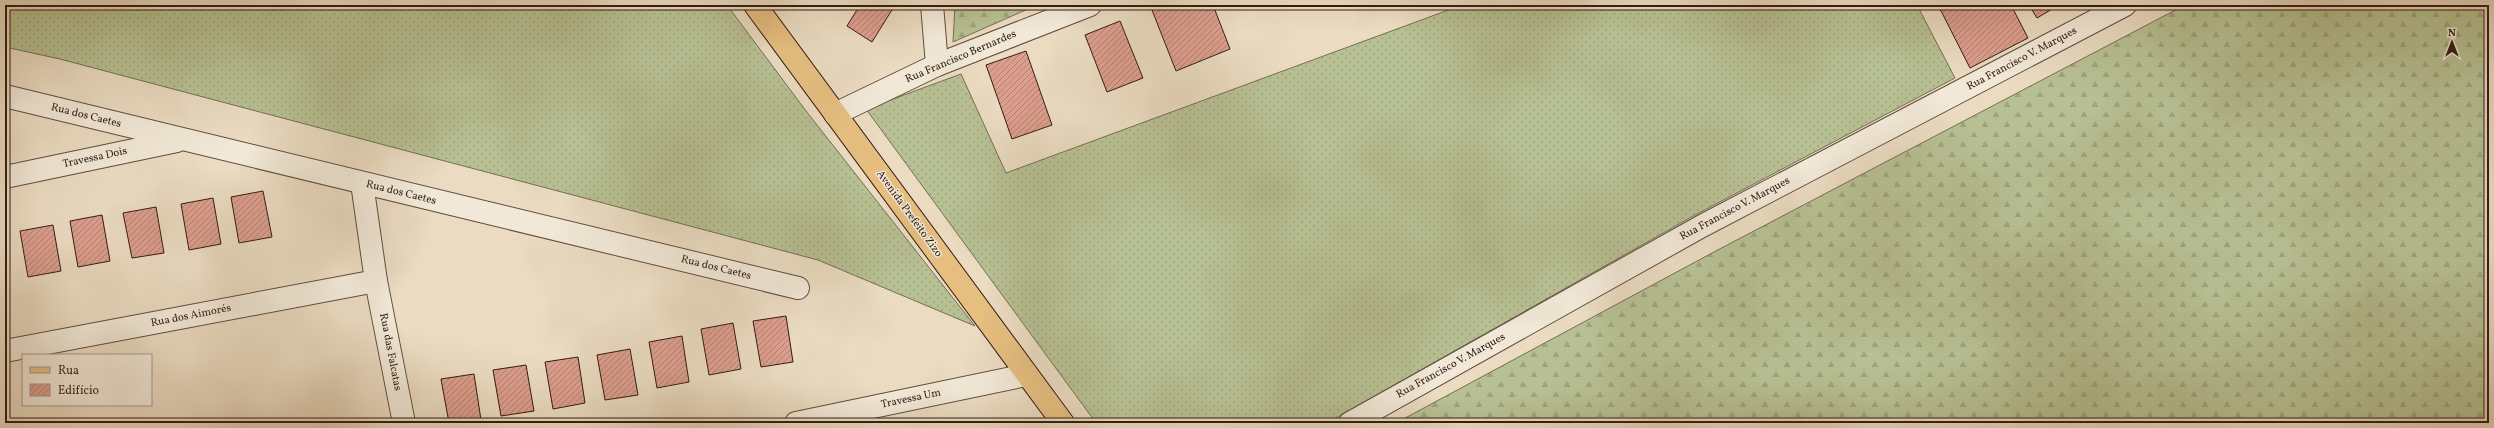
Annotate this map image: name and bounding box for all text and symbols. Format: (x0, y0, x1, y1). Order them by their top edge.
north arrow (2432, 22, 2472, 62)
street label: Rua Francisco V. Marques (1964, 23, 2080, 94)
text: N (2448, 26, 2456, 41)
street label: Rua Francisco Bernardes (903, 27, 1019, 87)
street label: Rua dos Caetes (49, 100, 123, 132)
street label: Travessa Dois (61, 144, 129, 172)
street label: Avenida Prefeito Zizo (872, 168, 946, 260)
street label: Rua Francisco V. Marques (1677, 173, 1793, 244)
street label: Rua dos Caetes (364, 177, 438, 209)
street label: Rua dos Caetes (679, 252, 753, 284)
street label: Rua dos Aimorés (150, 301, 233, 331)
street label: Rua das Falcatas (375, 312, 405, 392)
street label: Rua Francisco V. Marques (1394, 329, 1509, 402)
legend (22, 354, 152, 406)
text: Rua (58, 363, 79, 379)
text: Edifício (58, 383, 99, 399)
street label: Travessa Um (880, 385, 943, 413)

